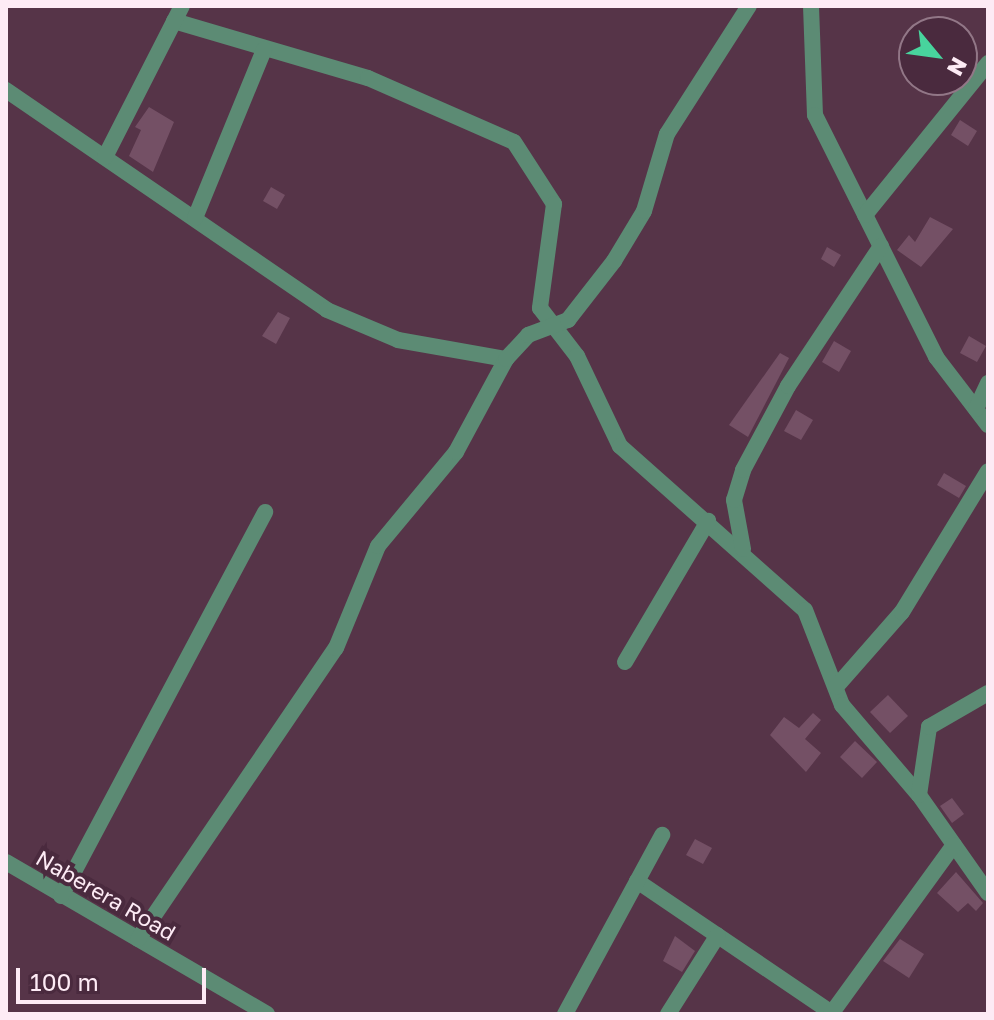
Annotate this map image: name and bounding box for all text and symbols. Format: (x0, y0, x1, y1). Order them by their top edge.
north arrow (898, 16, 978, 96)
text: N (942, 53, 974, 81)
street label: Naberera Road (32, 844, 180, 946)
scale bar (20, 952, 210, 1002)
text: 100 m (30, 967, 99, 996)

